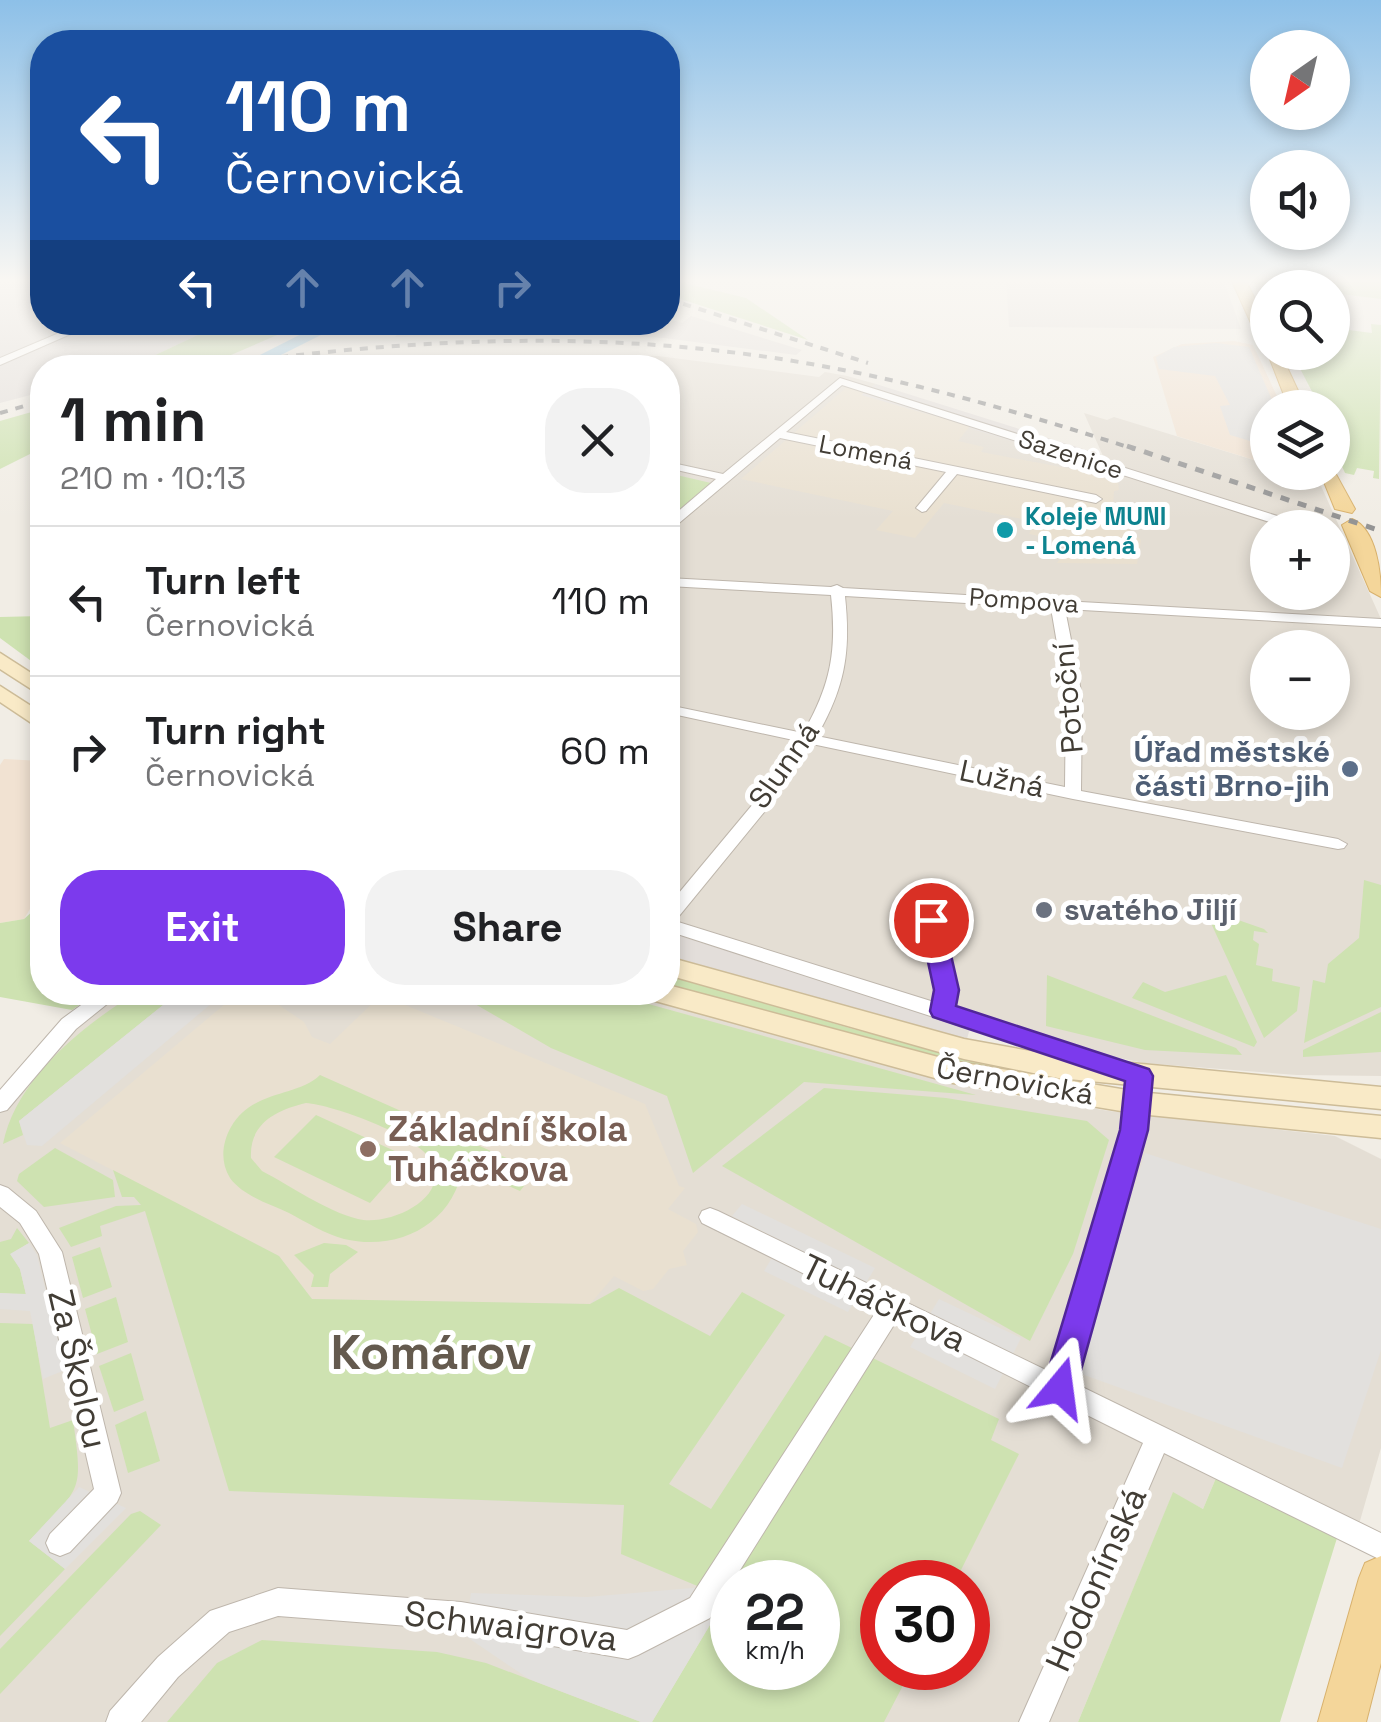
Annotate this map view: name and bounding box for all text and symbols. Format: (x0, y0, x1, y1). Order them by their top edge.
north arrow (1250, 30, 1350, 130)
map controls (1250, 30, 1350, 730)
text: 110 m (225, 62, 411, 151)
icon: left (60, 70, 190, 200)
text: Černovická (225, 149, 464, 206)
button: sound (1250, 150, 1350, 250)
icon: left (170, 260, 225, 315)
icon: ahead (275, 260, 330, 315)
icon: ahead (380, 260, 435, 315)
icon: right (485, 260, 540, 315)
button: search (1250, 270, 1350, 370)
text: 1 min (60, 382, 207, 459)
button: close (545, 388, 650, 493)
button: layers (1250, 390, 1350, 490)
street label: Sazenice (1015, 422, 1127, 486)
street label: Lomená (816, 427, 916, 477)
text: 210 m · 10:13 (60, 458, 246, 498)
place label: Koleje MUNI - Lomená (1025, 500, 1166, 561)
button: + (1250, 510, 1350, 610)
marker: Koleje MUNI - Lomená (994, 519, 1016, 541)
text: Turn left (145, 557, 301, 605)
icon: left (60, 574, 115, 629)
text: 110 m (551, 577, 650, 625)
street label: Pompova (968, 580, 1080, 620)
text: Černovická (145, 605, 315, 645)
button: − (1250, 630, 1350, 730)
street label: Potoční (1043, 640, 1092, 755)
text: Turn right (145, 707, 326, 755)
street label: Slunná (739, 713, 828, 816)
icon: right (60, 724, 115, 779)
text: 60 m (560, 727, 650, 775)
place label: Úřad městské části Brno-jih (1133, 732, 1330, 805)
street label: Lužná (956, 751, 1048, 807)
text: Černovická (145, 755, 315, 795)
marker: Úřad městské části Brno-jih (1339, 758, 1361, 780)
button: Exit (60, 870, 345, 985)
button: Share (365, 870, 650, 985)
pin (889, 878, 974, 963)
place label: svatého Jiljí (1064, 890, 1238, 929)
icon: arrive (904, 893, 959, 948)
marker: svatého Jiljí (1033, 899, 1055, 921)
street label: Černovická (933, 1047, 1097, 1114)
place label: Základní škola Tuháčkova (388, 1107, 627, 1191)
marker: Základní škola Tuháčkova (357, 1138, 379, 1160)
street label: Tuháčkova (794, 1244, 974, 1362)
street label: Za Školou (38, 1285, 118, 1453)
district label: Komárov (331, 1322, 531, 1383)
position arrow (1008, 1336, 1112, 1440)
street label: Hodonínská (1036, 1480, 1156, 1678)
speed limit sign: 30 (860, 1560, 990, 1690)
text: 22 (745, 1581, 805, 1645)
street label: Schwaigrova (402, 1591, 620, 1661)
text: km/h (745, 1634, 805, 1666)

